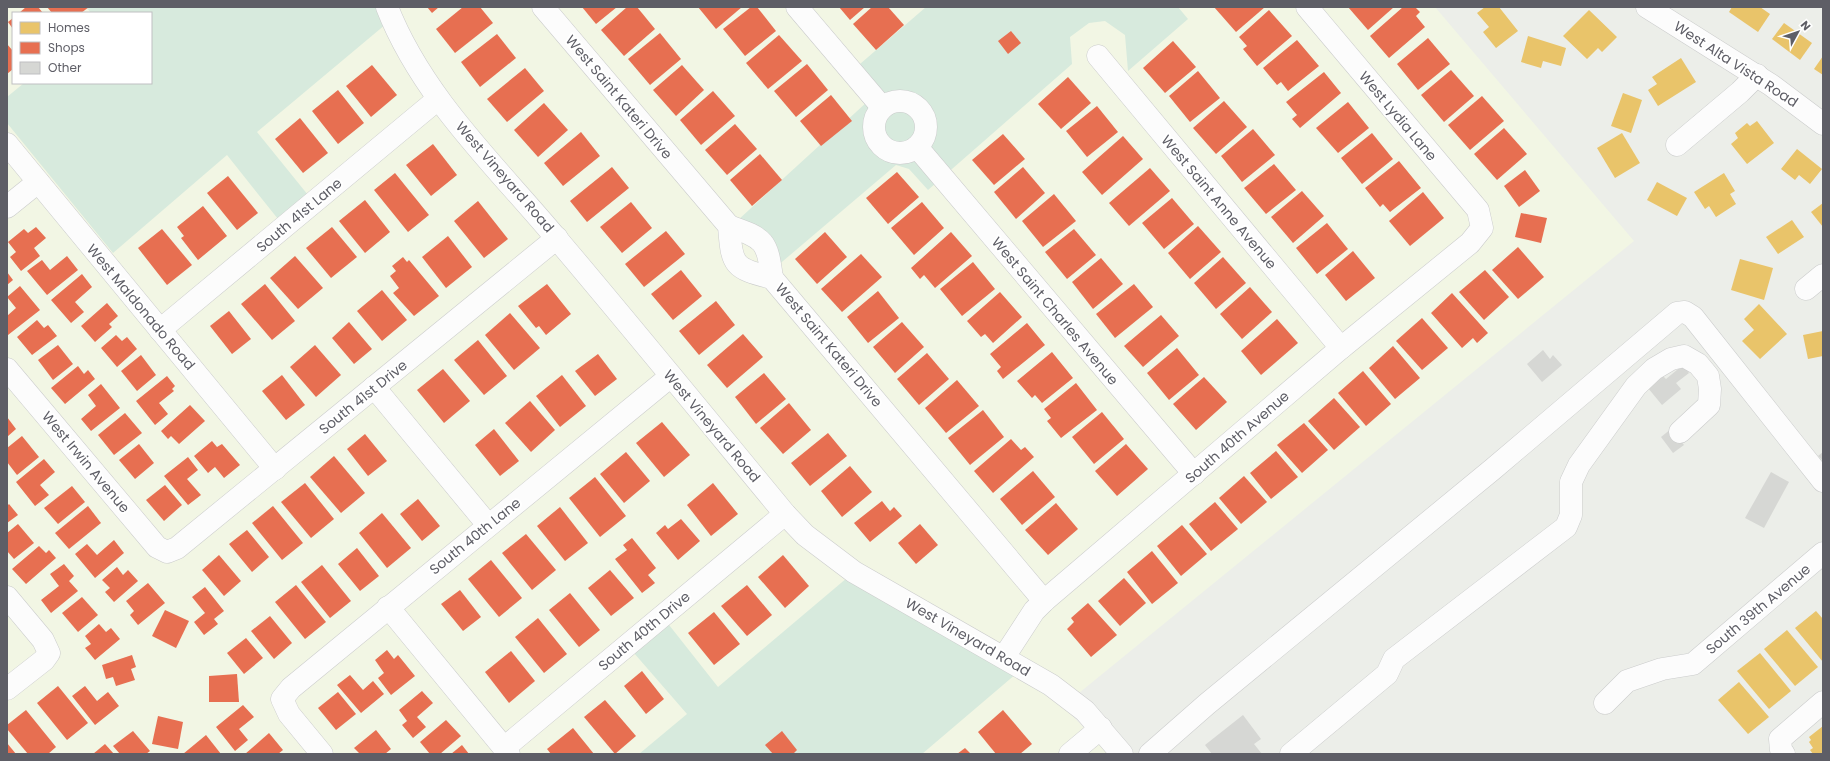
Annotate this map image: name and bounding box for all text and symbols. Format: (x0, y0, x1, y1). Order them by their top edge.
legend (12, 12, 152, 84)
north arrow (1778, 12, 1818, 52)
street label: West Alta Vista Road (1670, 16, 1802, 112)
text: N (1797, 17, 1814, 34)
text: Homes (48, 19, 90, 36)
street label: West Saint Kateri Drive (561, 31, 677, 164)
text: Shops (48, 39, 85, 56)
text: Other (48, 59, 82, 76)
street label: West Lydia Lane (1354, 67, 1442, 165)
street label: West Vineyard Road (451, 117, 559, 237)
street label: West Saint Anne Avenue (1157, 131, 1281, 274)
street label: South 41st Lane (252, 173, 346, 257)
street label: West Saint Charles Avenue (987, 233, 1123, 390)
street label: West Maldonado Road (82, 240, 200, 374)
street label: West Saint Kateri Drive (771, 279, 887, 412)
street label: South 41st Drive (315, 355, 412, 439)
street label: West Vineyard Road (659, 365, 765, 487)
street label: South 40th Avenue (1181, 386, 1294, 488)
street label: West Irwin Avenue (37, 407, 135, 517)
street label: South 40th Lane (425, 493, 525, 579)
street label: South 39th Avenue (1701, 559, 1815, 659)
street label: South 40th Drive (594, 586, 694, 675)
street label: West Vineyard Road (902, 593, 1034, 681)

